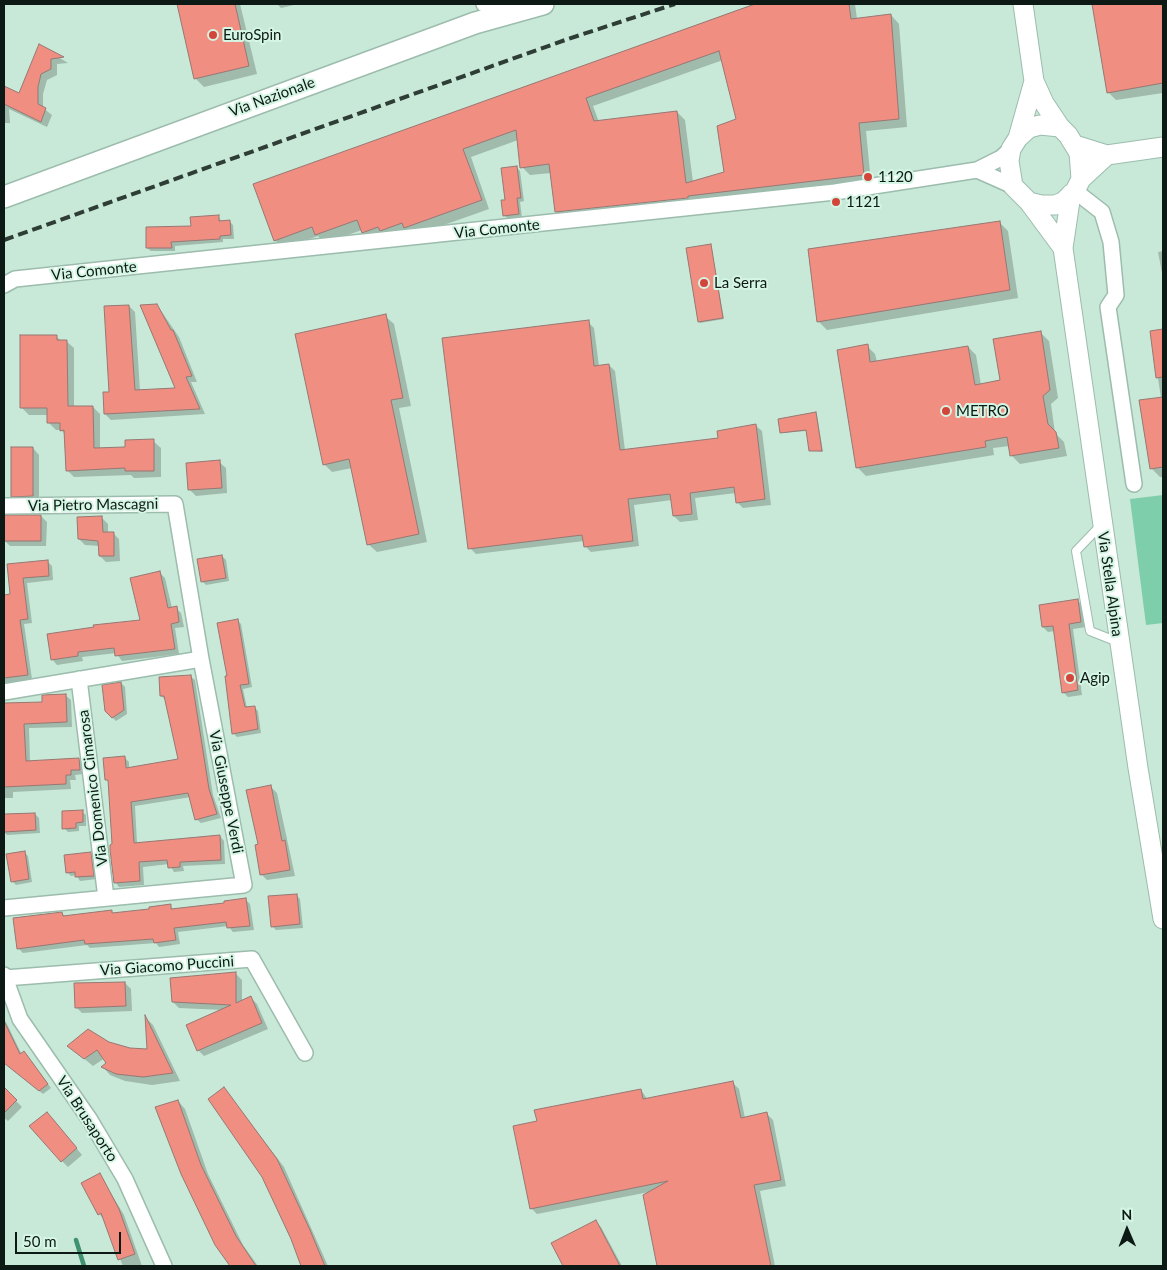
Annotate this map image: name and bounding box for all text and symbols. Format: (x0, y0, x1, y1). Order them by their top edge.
place label: EuroSpin (223, 26, 281, 44)
marker: EuroSpin (207, 29, 219, 41)
street label: Via Nazionale (227, 73, 317, 121)
place label: 1120 (878, 168, 913, 186)
marker: 1120 (862, 171, 874, 183)
place label: 1121 (846, 193, 881, 211)
marker: 1121 (830, 196, 842, 208)
street label: Via Comonte (453, 216, 541, 242)
street label: Via Comonte (50, 258, 138, 284)
place label: La Serra (714, 274, 767, 292)
marker: La Serra (698, 277, 710, 289)
place label: METRO (956, 402, 1009, 420)
marker: METRO (940, 405, 952, 417)
street label: Via Pietro Mascagni (28, 495, 158, 515)
street label: Via Stella Alpina (1094, 530, 1126, 638)
place label: Agip (1080, 669, 1110, 687)
marker: Agip (1064, 672, 1076, 684)
street label: Via Domenico Cimarosa (74, 709, 112, 867)
street label: Via Giuseppe Verdi (205, 729, 247, 855)
street label: Via Giacomo Puccini (99, 952, 235, 980)
street label: Via Brusaporto (53, 1073, 121, 1165)
north arrow (1102, 1205, 1152, 1255)
text: N (1121, 1206, 1132, 1223)
scale bar (18, 1222, 124, 1254)
text: 50 m (23, 1232, 57, 1250)

